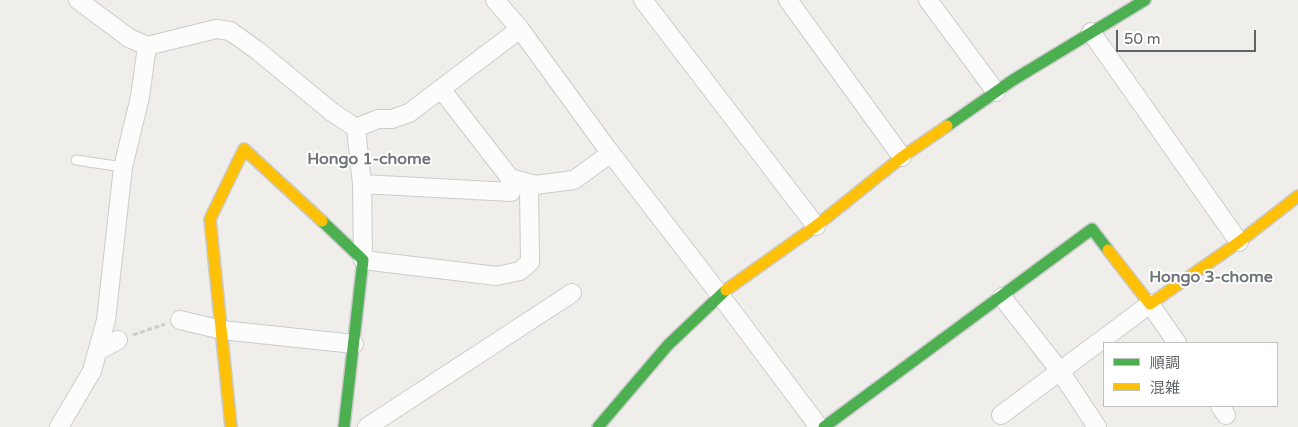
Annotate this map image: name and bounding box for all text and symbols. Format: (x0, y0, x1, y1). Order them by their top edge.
scale bar (1118, 20, 1258, 52)
text: 50 m (1124, 30, 1161, 48)
district label: Hongo 1-chome (307, 150, 431, 170)
district label: Hongo 3-chome (1149, 268, 1273, 288)
legend (1103, 342, 1278, 407)
text: 順調 (1150, 354, 1180, 372)
text: 混雑 (1150, 379, 1180, 397)

